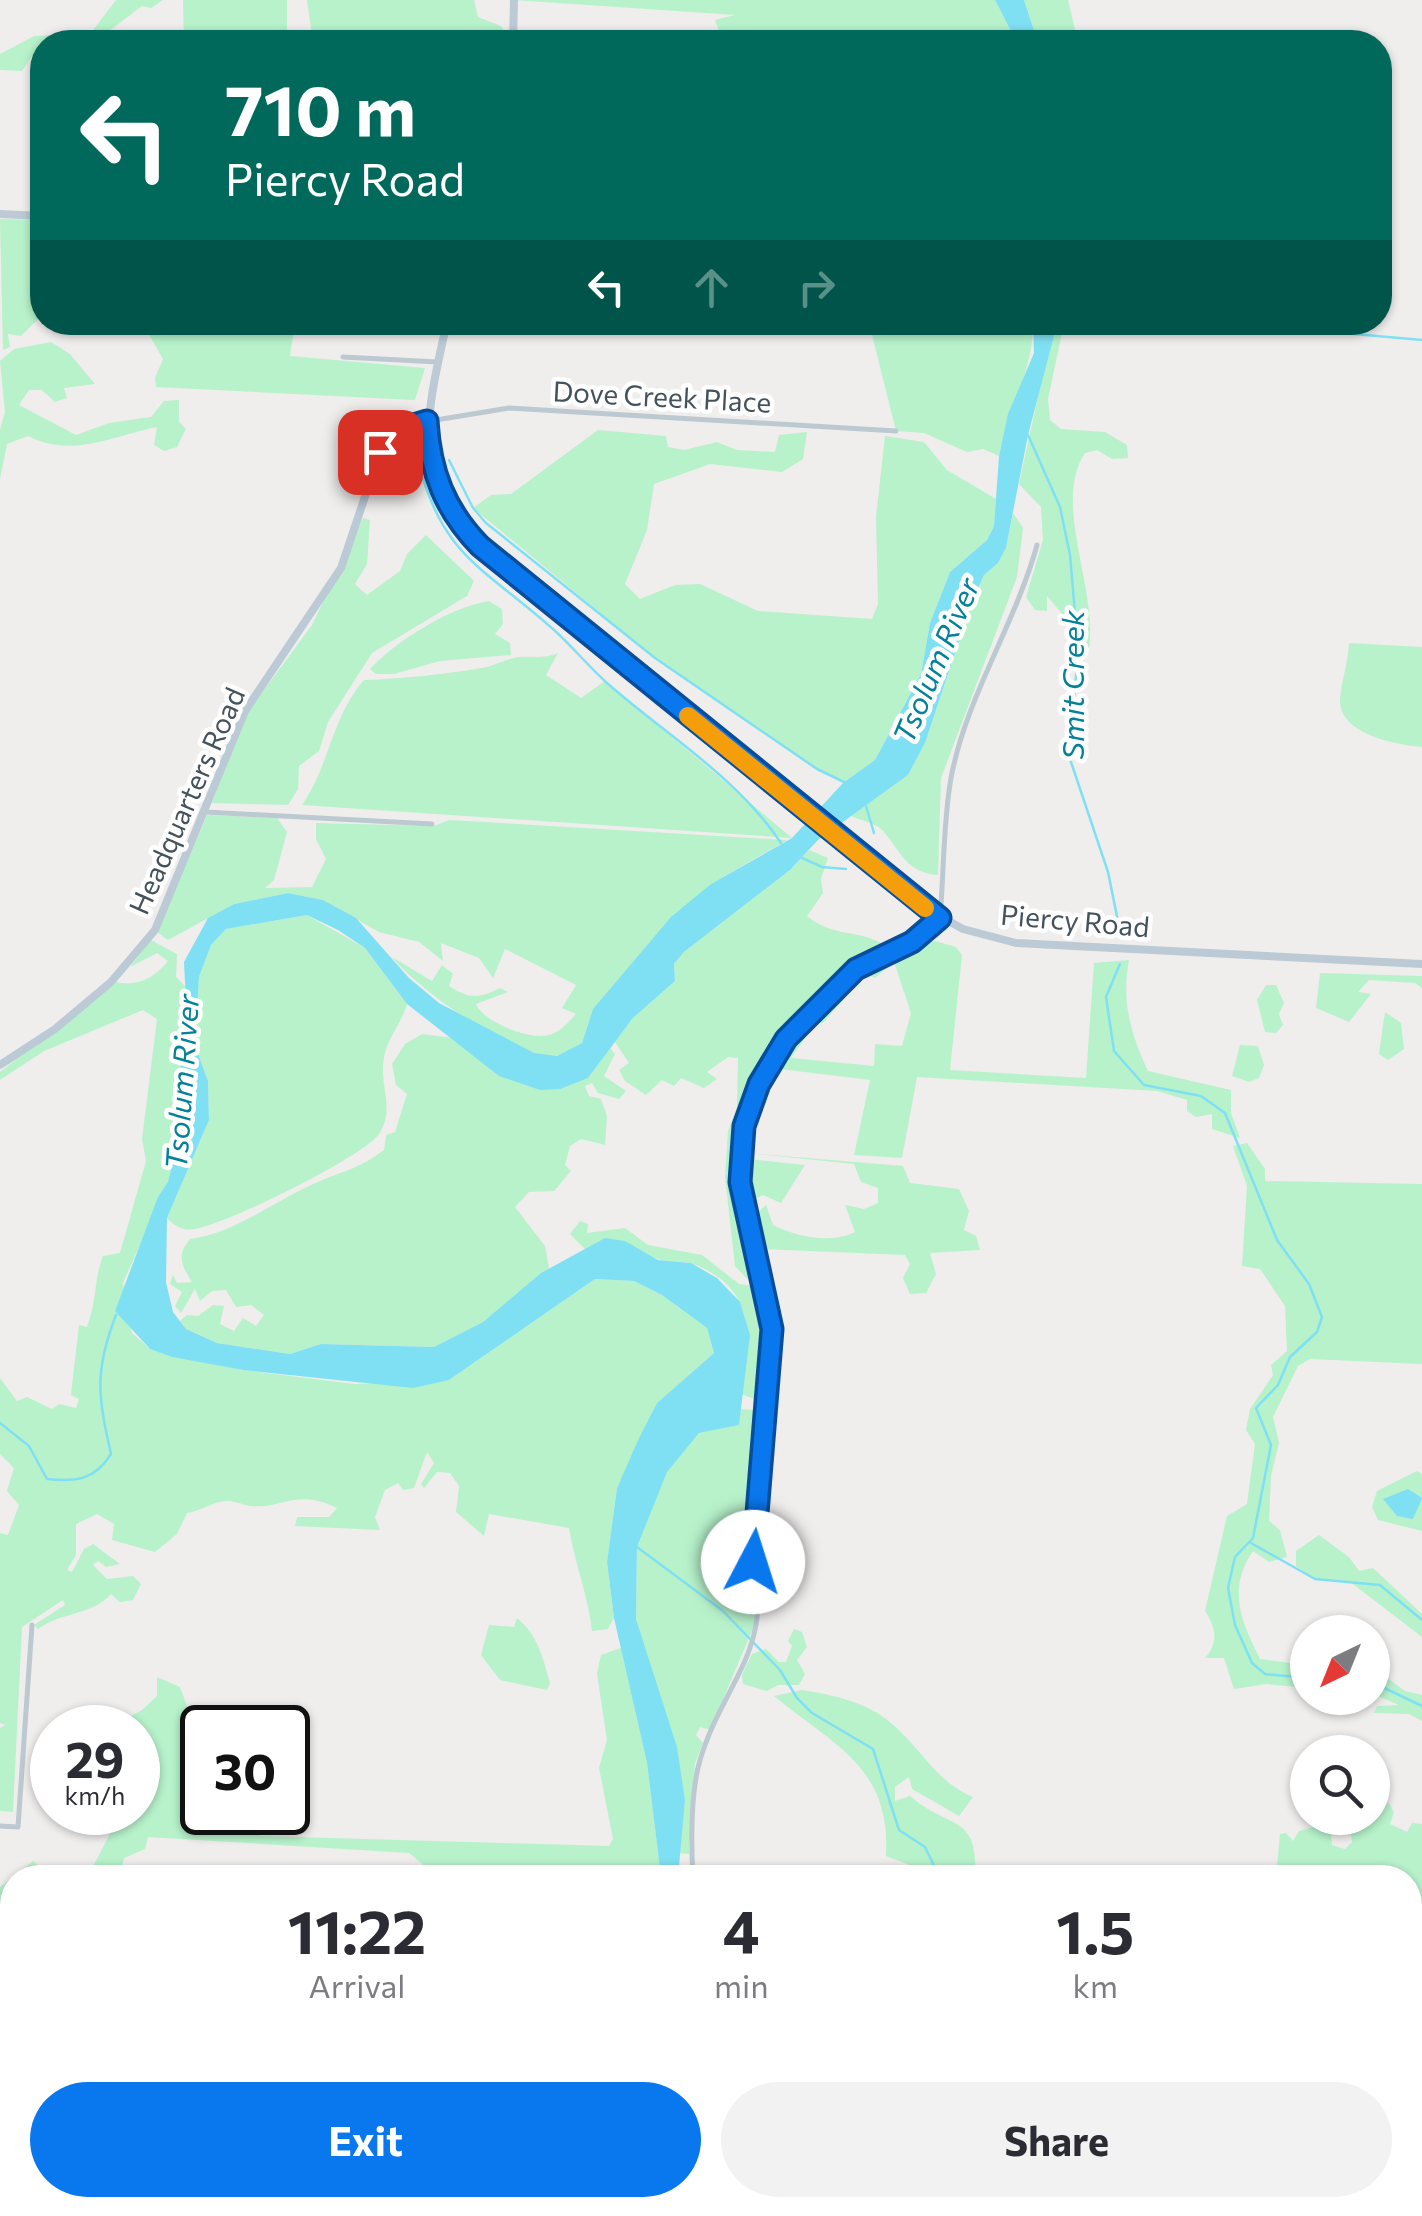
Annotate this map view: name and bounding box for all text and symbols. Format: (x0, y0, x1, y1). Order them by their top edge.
text: 710 m (225, 65, 416, 150)
icon: left (60, 70, 190, 200)
text: Piercy Road (225, 150, 465, 205)
icon: left (579, 260, 634, 315)
icon: ahead (684, 260, 739, 315)
icon: right (789, 260, 844, 315)
street label: Dove Creek Place (552, 373, 772, 419)
pin (338, 410, 423, 495)
icon: arrive (353, 425, 408, 480)
water label: Tsolum River (883, 571, 986, 748)
water label: Smit Creek (1053, 610, 1090, 760)
street label: Headquarters Road (121, 682, 251, 919)
street label: Piercy Road (999, 897, 1151, 943)
water label: Tsolum River (156, 992, 205, 1171)
position arrow (701, 1510, 805, 1614)
north arrow (1290, 1615, 1390, 1715)
map controls (1290, 1615, 1390, 1835)
speed limit sign: 30 (180, 1705, 310, 1835)
text: 29 (65, 1727, 124, 1788)
button: search (1290, 1735, 1390, 1835)
text: km/h (65, 1780, 125, 1810)
text: 11:22 (288, 1893, 426, 1966)
text: 4 (723, 1893, 760, 1966)
text: 1.5 (1056, 1893, 1134, 1966)
text: Arrival (309, 1965, 405, 2005)
text: min (714, 1965, 768, 2005)
text: km (1073, 1965, 1118, 2005)
button: Exit (30, 2082, 701, 2197)
button: Share (721, 2082, 1392, 2197)

